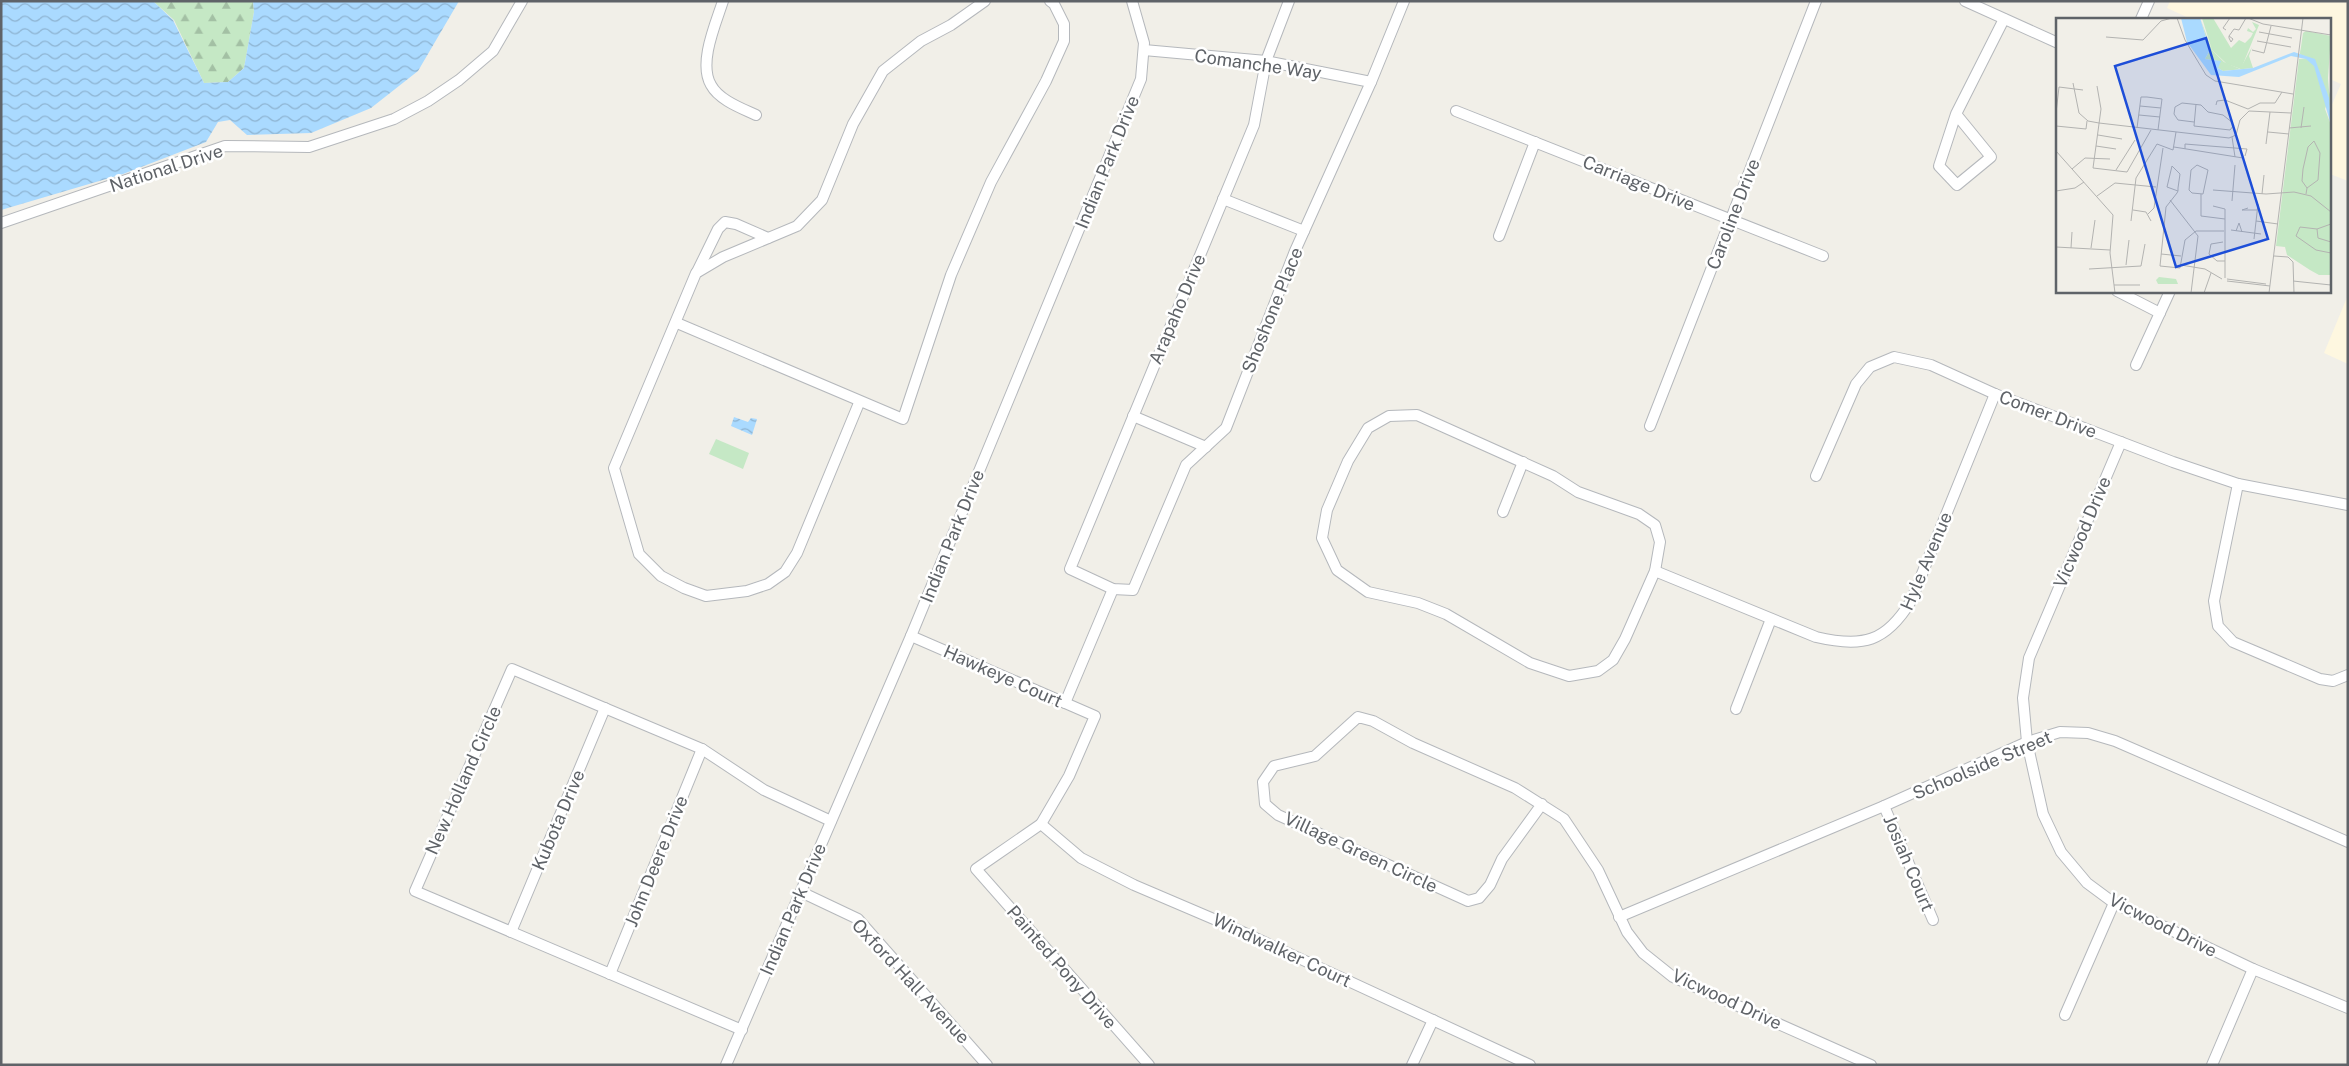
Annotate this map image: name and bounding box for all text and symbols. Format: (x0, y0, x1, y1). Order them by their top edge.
inset map (2056, 18, 2332, 292)
street label: Comanche Way (1193, 45, 1323, 83)
street label: Indian Park Drive (1071, 93, 1143, 231)
street label: National Drive (107, 140, 225, 196)
street label: Carriage Drive (1580, 151, 1698, 215)
street label: Caroline Drive (1702, 156, 1764, 272)
street label: Shoshone Place (1237, 244, 1307, 376)
street label: Arapaho Drive (1144, 251, 1210, 367)
street label: Comer Drive (1996, 386, 2100, 442)
street label: Indian Park Drive (916, 467, 988, 605)
street label: Vicwood Drive (2049, 473, 2115, 591)
street label: Hyle Avenue (1896, 509, 1956, 613)
street label: Hawkeye Court (940, 640, 1066, 712)
street label: New Holland Circle (421, 702, 505, 858)
street label: Schoolside Street (1909, 726, 2055, 804)
street label: Kubota Drive (527, 767, 589, 873)
street label: John Deere Drive (620, 792, 692, 930)
street label: Village Green Circle (1281, 807, 1441, 897)
street label: Josiah Court (1879, 812, 1939, 914)
street label: Indian Park Drive (756, 840, 830, 978)
street label: Vicwood Drive (2105, 889, 2221, 961)
street label: Painted Pony Drive (1003, 901, 1121, 1033)
street label: Windwalker Court (1210, 909, 1354, 991)
street label: Oxford Hall Avenue (848, 914, 974, 1048)
street label: Vicwood Drive (1669, 964, 1785, 1034)

